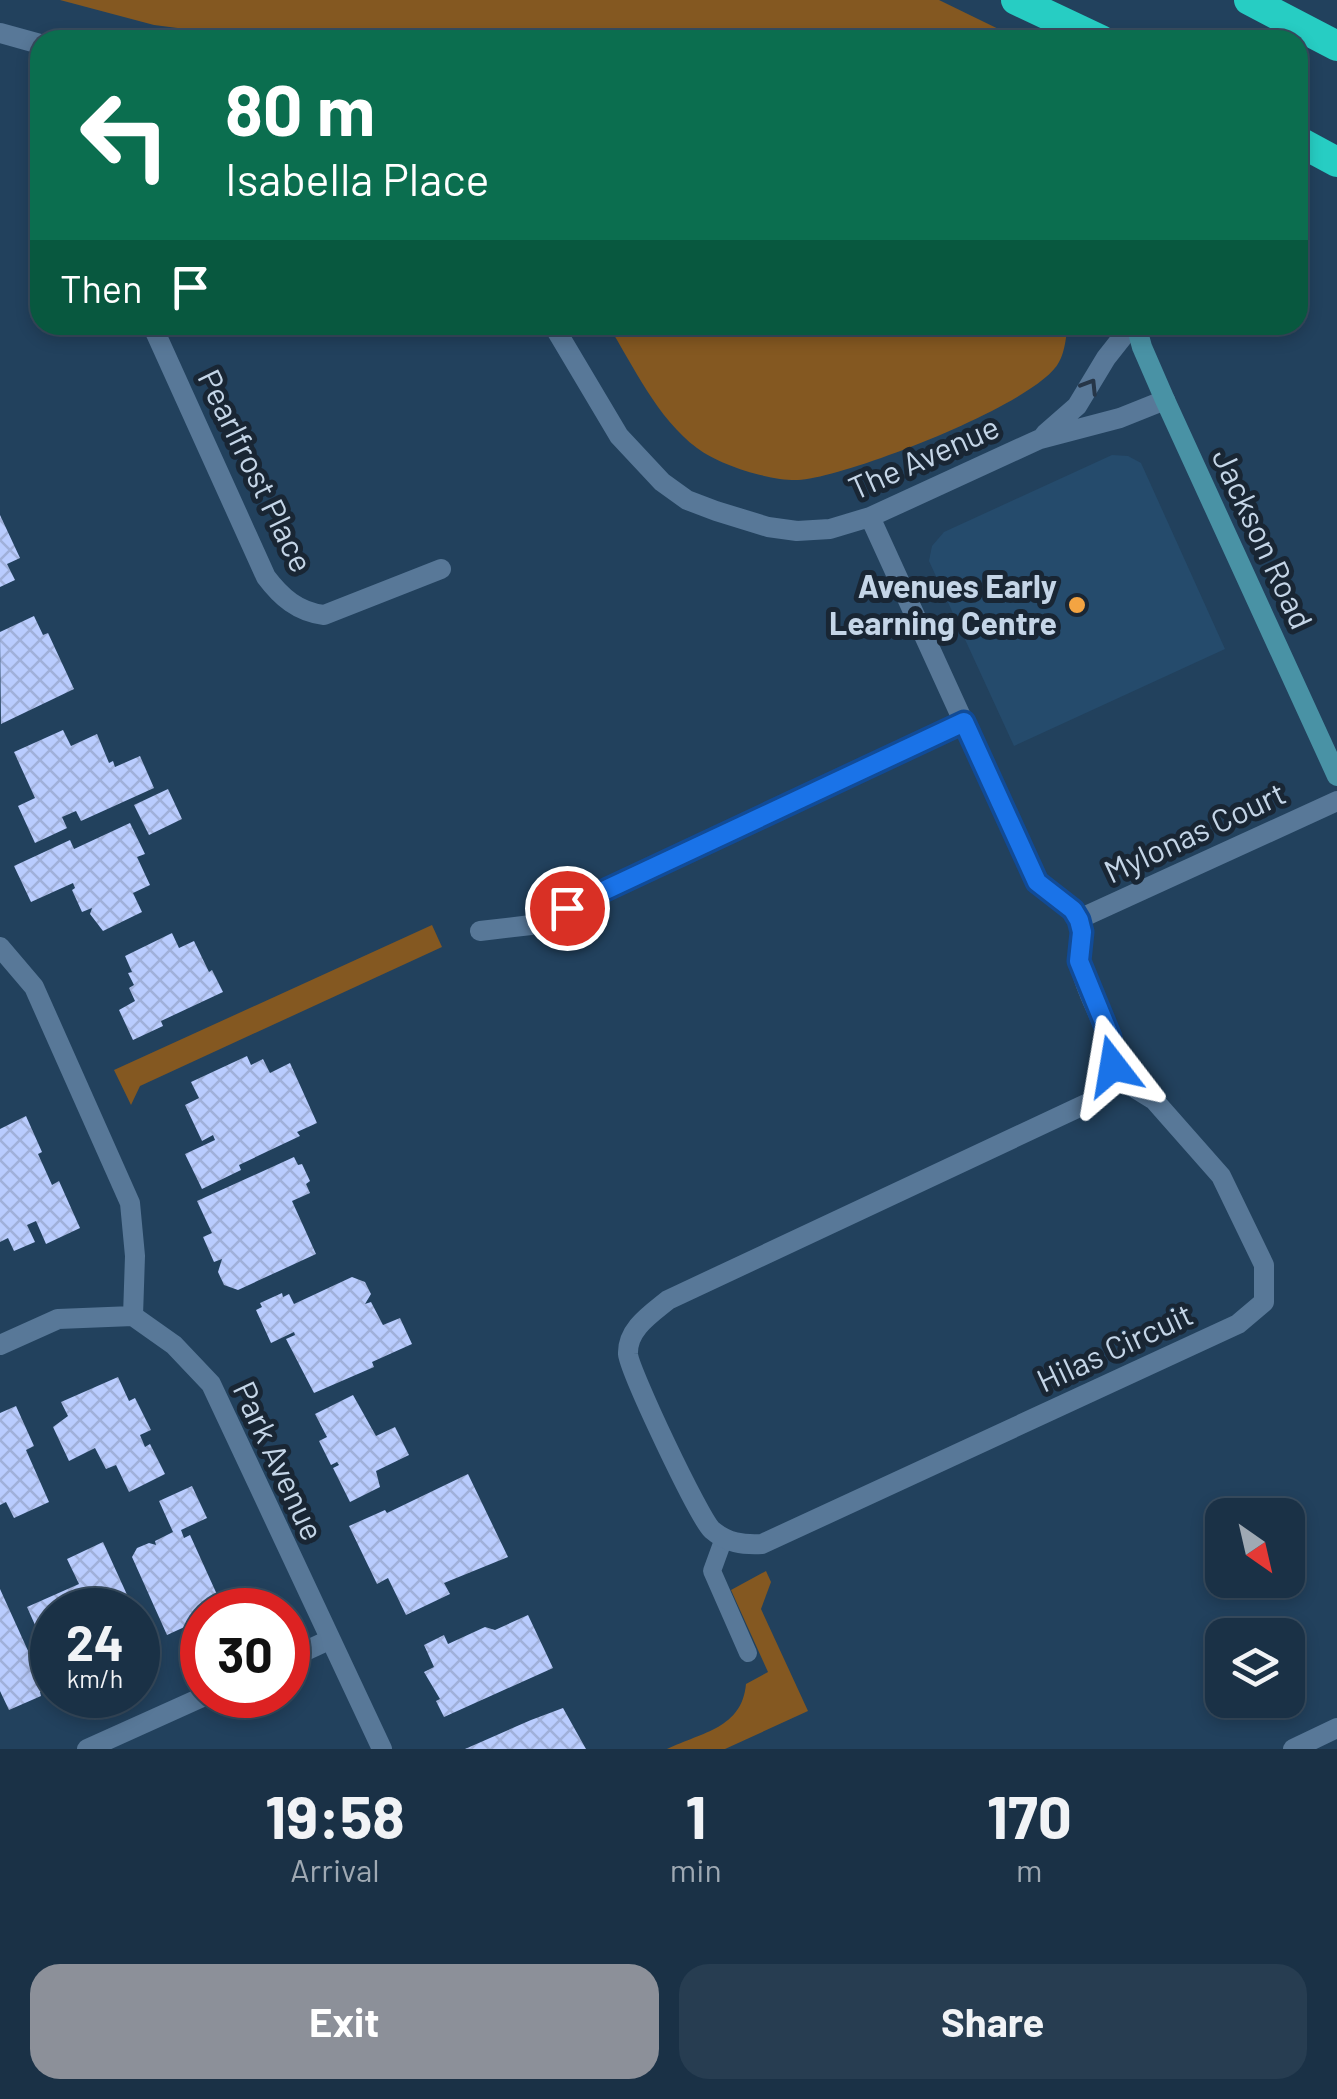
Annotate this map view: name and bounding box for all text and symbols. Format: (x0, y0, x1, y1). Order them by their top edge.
text: 80 m (225, 66, 375, 150)
icon: left (60, 70, 190, 200)
text: Isabella Place (225, 151, 489, 205)
icon: arrive (163, 260, 218, 315)
text: Then (60, 265, 143, 311)
street label: Pearlfrost Place (191, 363, 322, 578)
one-way arrow (1078, 379, 1097, 397)
street label: The Avenue (842, 406, 1004, 506)
street label: Jackson Road (1205, 442, 1322, 634)
place label: Avenues Early Learning Centre (829, 566, 1057, 641)
marker: Avenues Early Learning Centre (1066, 594, 1088, 616)
street label: Mylonas Court (1097, 773, 1291, 890)
pin (525, 866, 610, 951)
icon: arrive (540, 881, 595, 936)
position arrow (1061, 1014, 1165, 1118)
street label: Hilas Circuit (1030, 1294, 1198, 1399)
street label: Park Avenue (226, 1375, 333, 1546)
north arrow (1205, 1498, 1305, 1598)
map controls (1205, 1498, 1305, 1718)
speed limit sign: 30 (180, 1588, 310, 1718)
text: 24 (66, 1611, 124, 1671)
button: layers (1205, 1618, 1305, 1718)
text: km/h (67, 1663, 123, 1693)
text: 19:58 (265, 1779, 405, 1851)
text: 1 (685, 1779, 706, 1851)
text: 170 (987, 1779, 1072, 1851)
text: Arrival (290, 1850, 380, 1888)
text: min (670, 1850, 722, 1888)
text: m (1016, 1850, 1043, 1888)
button: Exit (30, 1964, 659, 2079)
button: Share (679, 1964, 1307, 2079)

